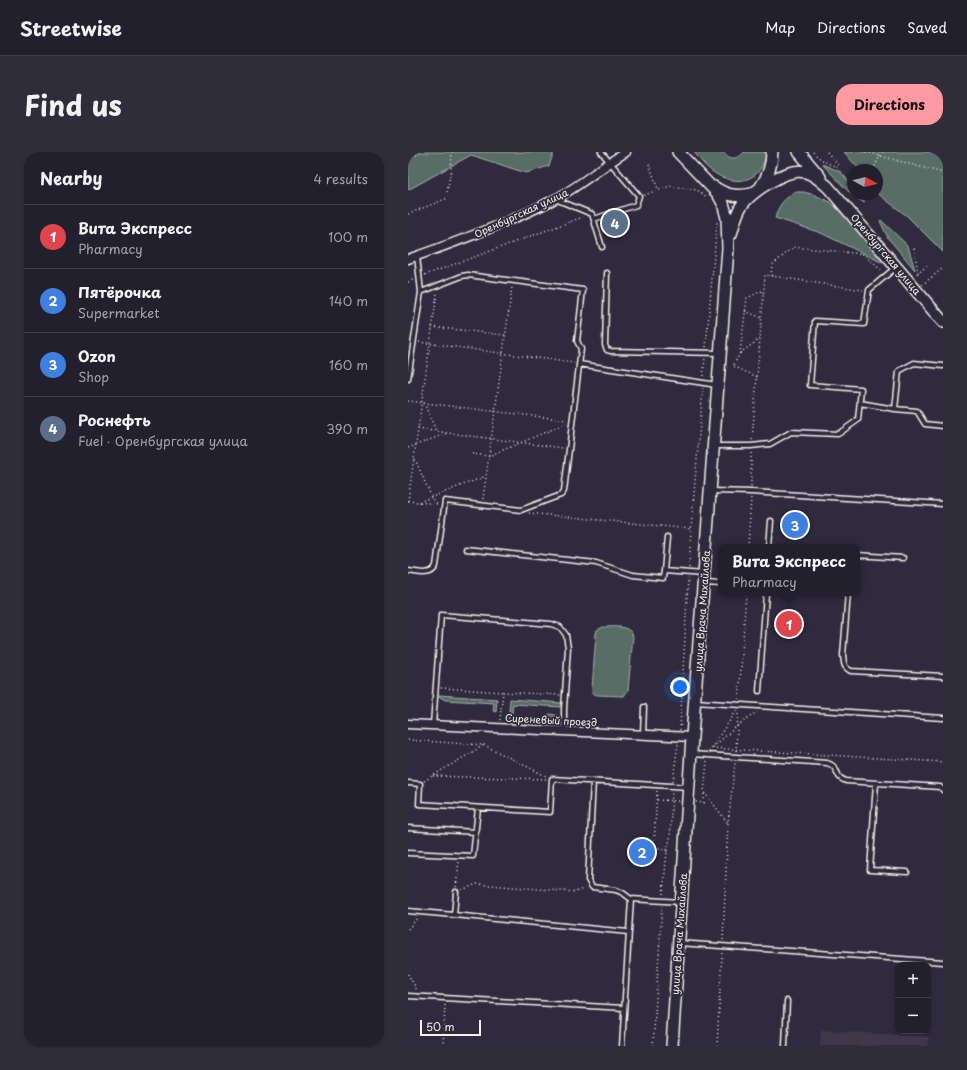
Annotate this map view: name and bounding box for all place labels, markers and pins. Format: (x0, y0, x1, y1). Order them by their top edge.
pin: 4 (602, 208, 628, 238)
pin: 3 (782, 510, 808, 540)
pin: 1 (776, 609, 802, 639)
pin: 2 (629, 837, 655, 867)

